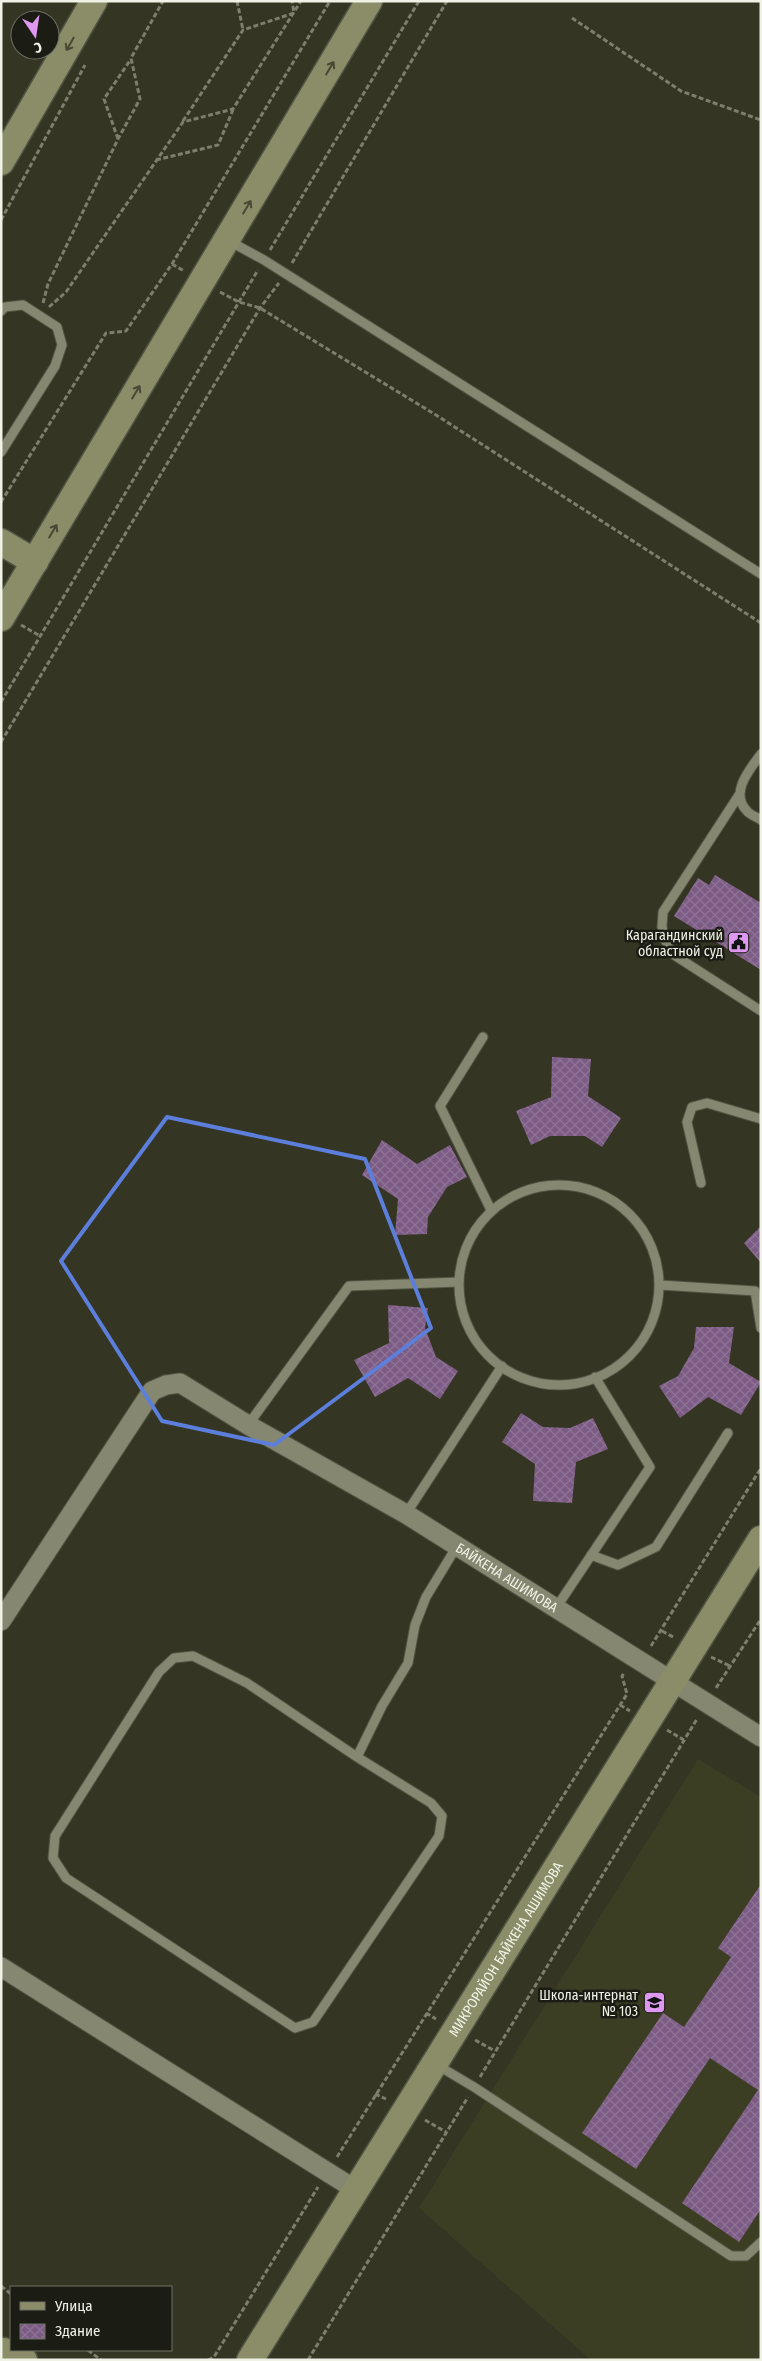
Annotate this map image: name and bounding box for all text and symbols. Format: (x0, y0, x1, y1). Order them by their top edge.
north arrow (10, 10, 60, 60)
one-way arrow (65, 36, 75, 51)
text: С (32, 38, 43, 56)
one-way arrow (325, 61, 335, 75)
one-way arrow (242, 201, 252, 215)
one-way arrow (132, 385, 142, 399)
one-way arrow (49, 525, 59, 539)
place label: Карагандинский областной суд (626, 927, 723, 960)
public building icon: Карагандинский областной суд (727, 931, 751, 955)
street label: БАЙКЕНА АШИМОВА (453, 1539, 562, 1616)
street label: МИКРОРАЙОН БАЙКЕНА АШИМОВА (445, 1858, 567, 2039)
place label: Школа-интернат № 103 (539, 1987, 638, 2020)
school or university icon: Школа-интернат № 103 (642, 1991, 666, 2015)
legend (10, 2286, 172, 2351)
text: Улица (54, 2297, 93, 2315)
text: Здание (55, 2322, 101, 2340)

